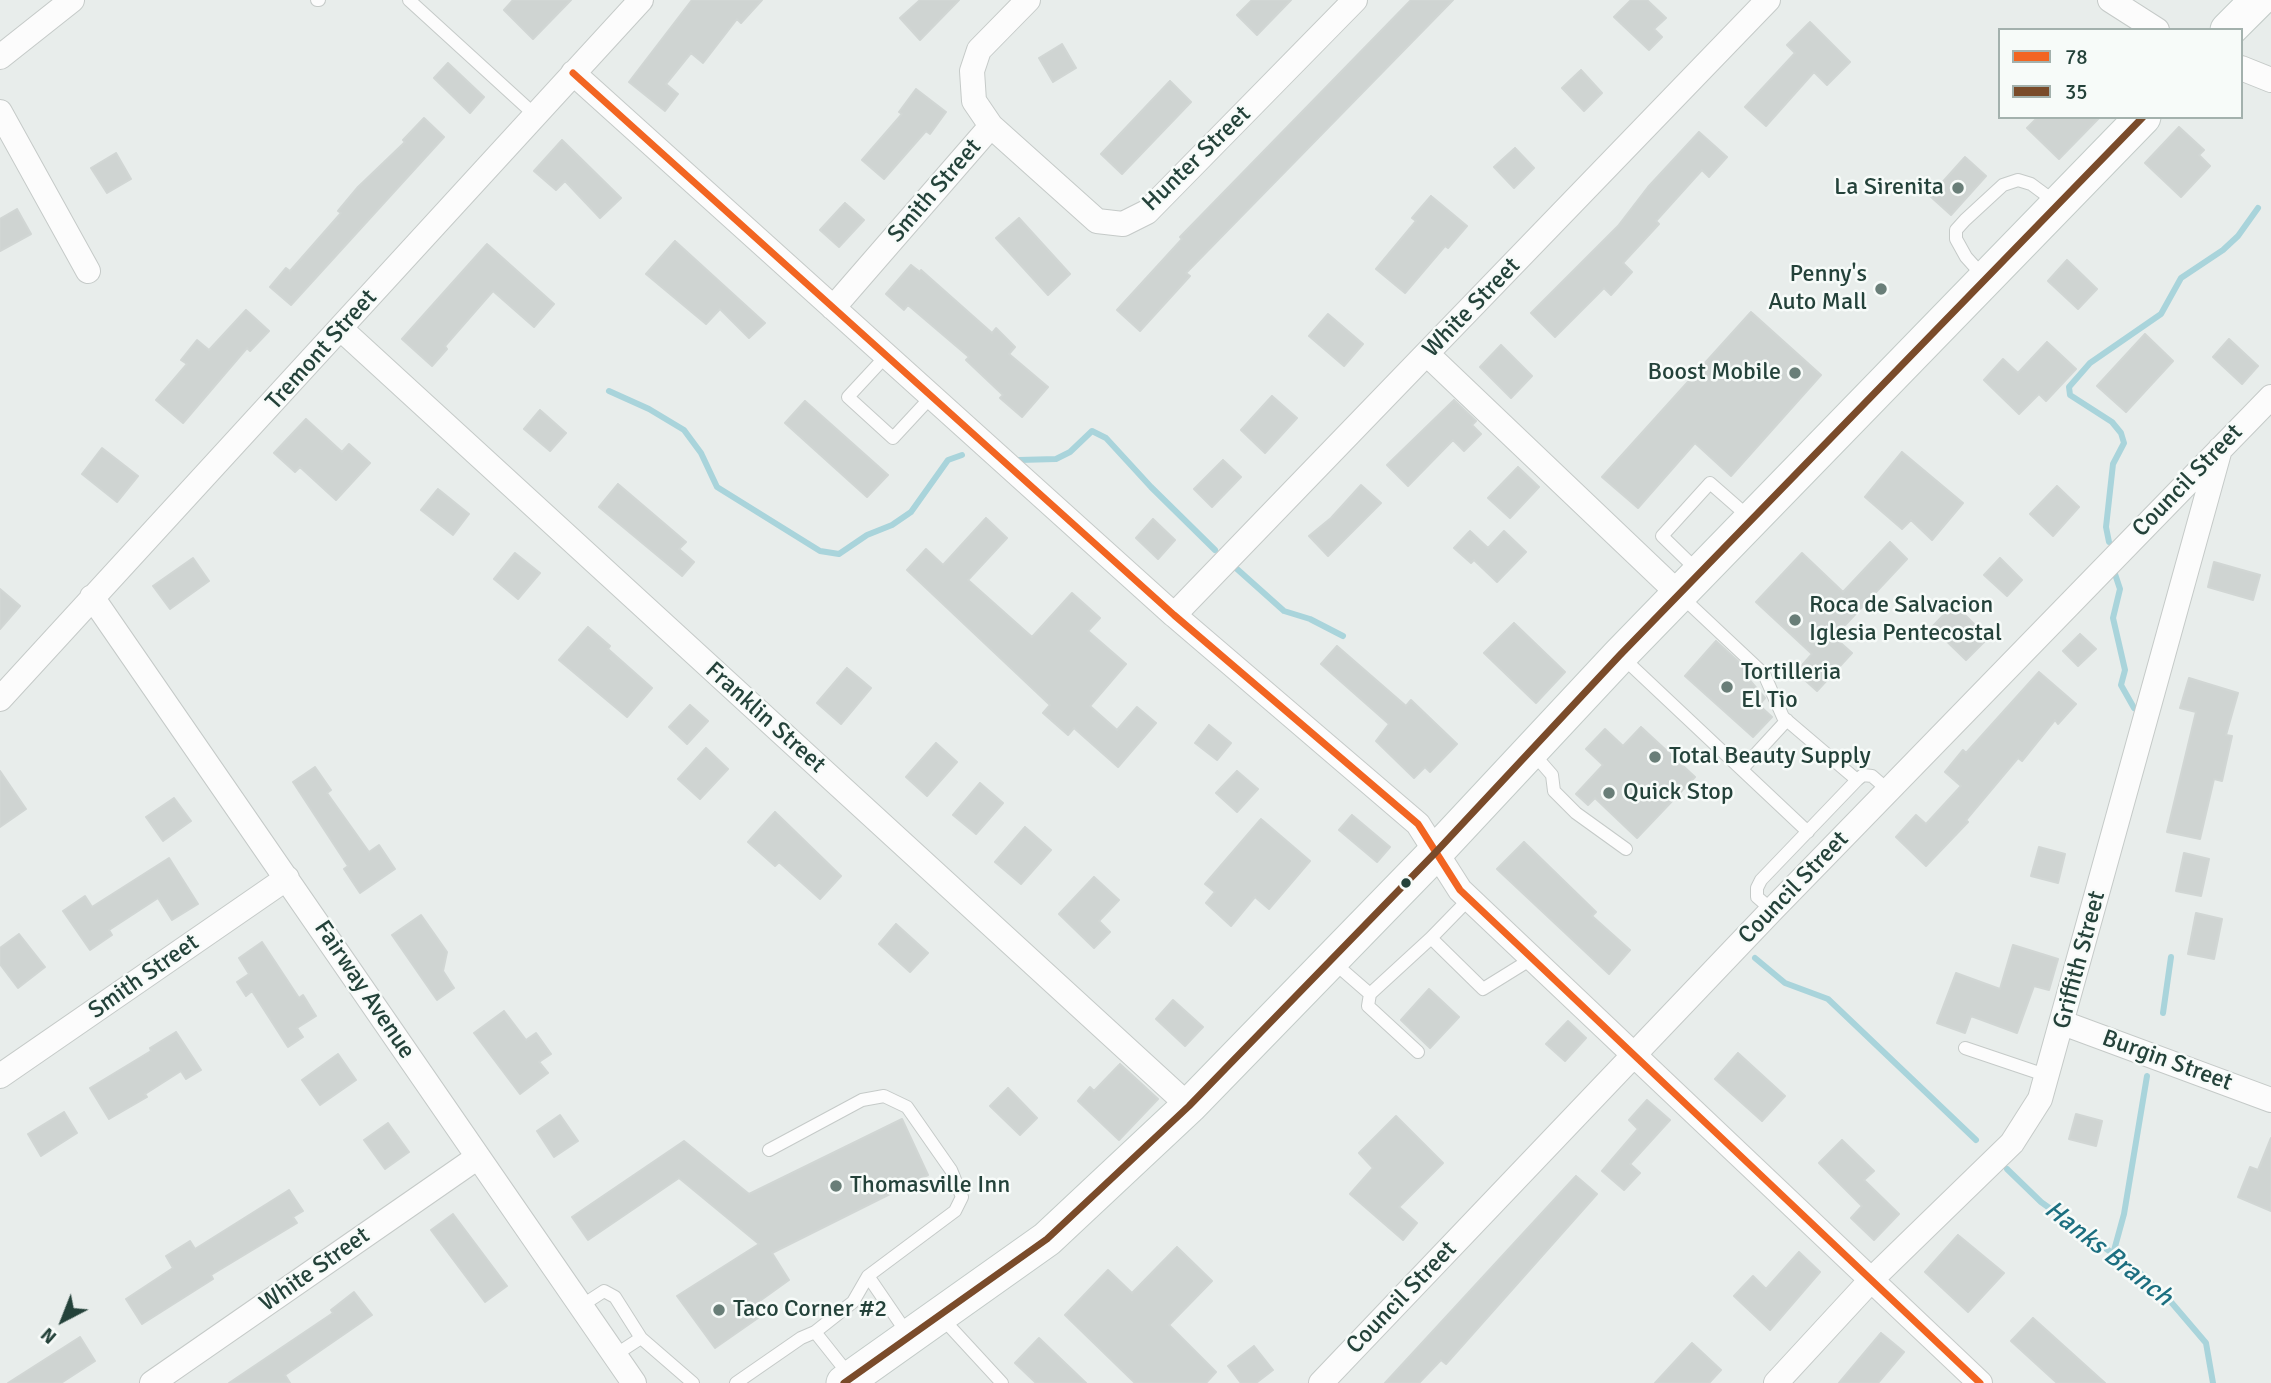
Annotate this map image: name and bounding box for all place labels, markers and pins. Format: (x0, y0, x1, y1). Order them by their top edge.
place label: La Sirenita (1834, 174, 1944, 202)
marker: La Sirenita (1950, 180, 1966, 196)
place label: Penny's Auto Mall (1768, 261, 1867, 317)
marker: Penny's Auto Mall (1873, 281, 1889, 297)
place label: Boost Mobile (1648, 359, 1781, 387)
marker: Boost Mobile (1787, 365, 1803, 381)
place label: Roca de Salvacion Iglesia Pentecostal (1809, 592, 2002, 648)
marker: Roca de Salvacion Iglesia Pentecostal (1787, 612, 1803, 628)
place label: Tortilleria El Tio (1741, 659, 1841, 715)
marker: Tortilleria El Tio (1719, 679, 1735, 695)
place label: Total Beauty Supply (1669, 743, 1871, 771)
marker: Total Beauty Supply (1647, 749, 1663, 765)
place label: Quick Stop (1623, 779, 1734, 807)
marker: Quick Stop (1601, 785, 1617, 801)
unlabelled marker (1399, 876, 1413, 890)
place label: Thomasville Inn (850, 1172, 1010, 1200)
marker: Thomasville Inn (828, 1178, 844, 1194)
place label: Taco Corner #2 (733, 1296, 887, 1324)
marker: Taco Corner #2 (711, 1302, 727, 1318)

